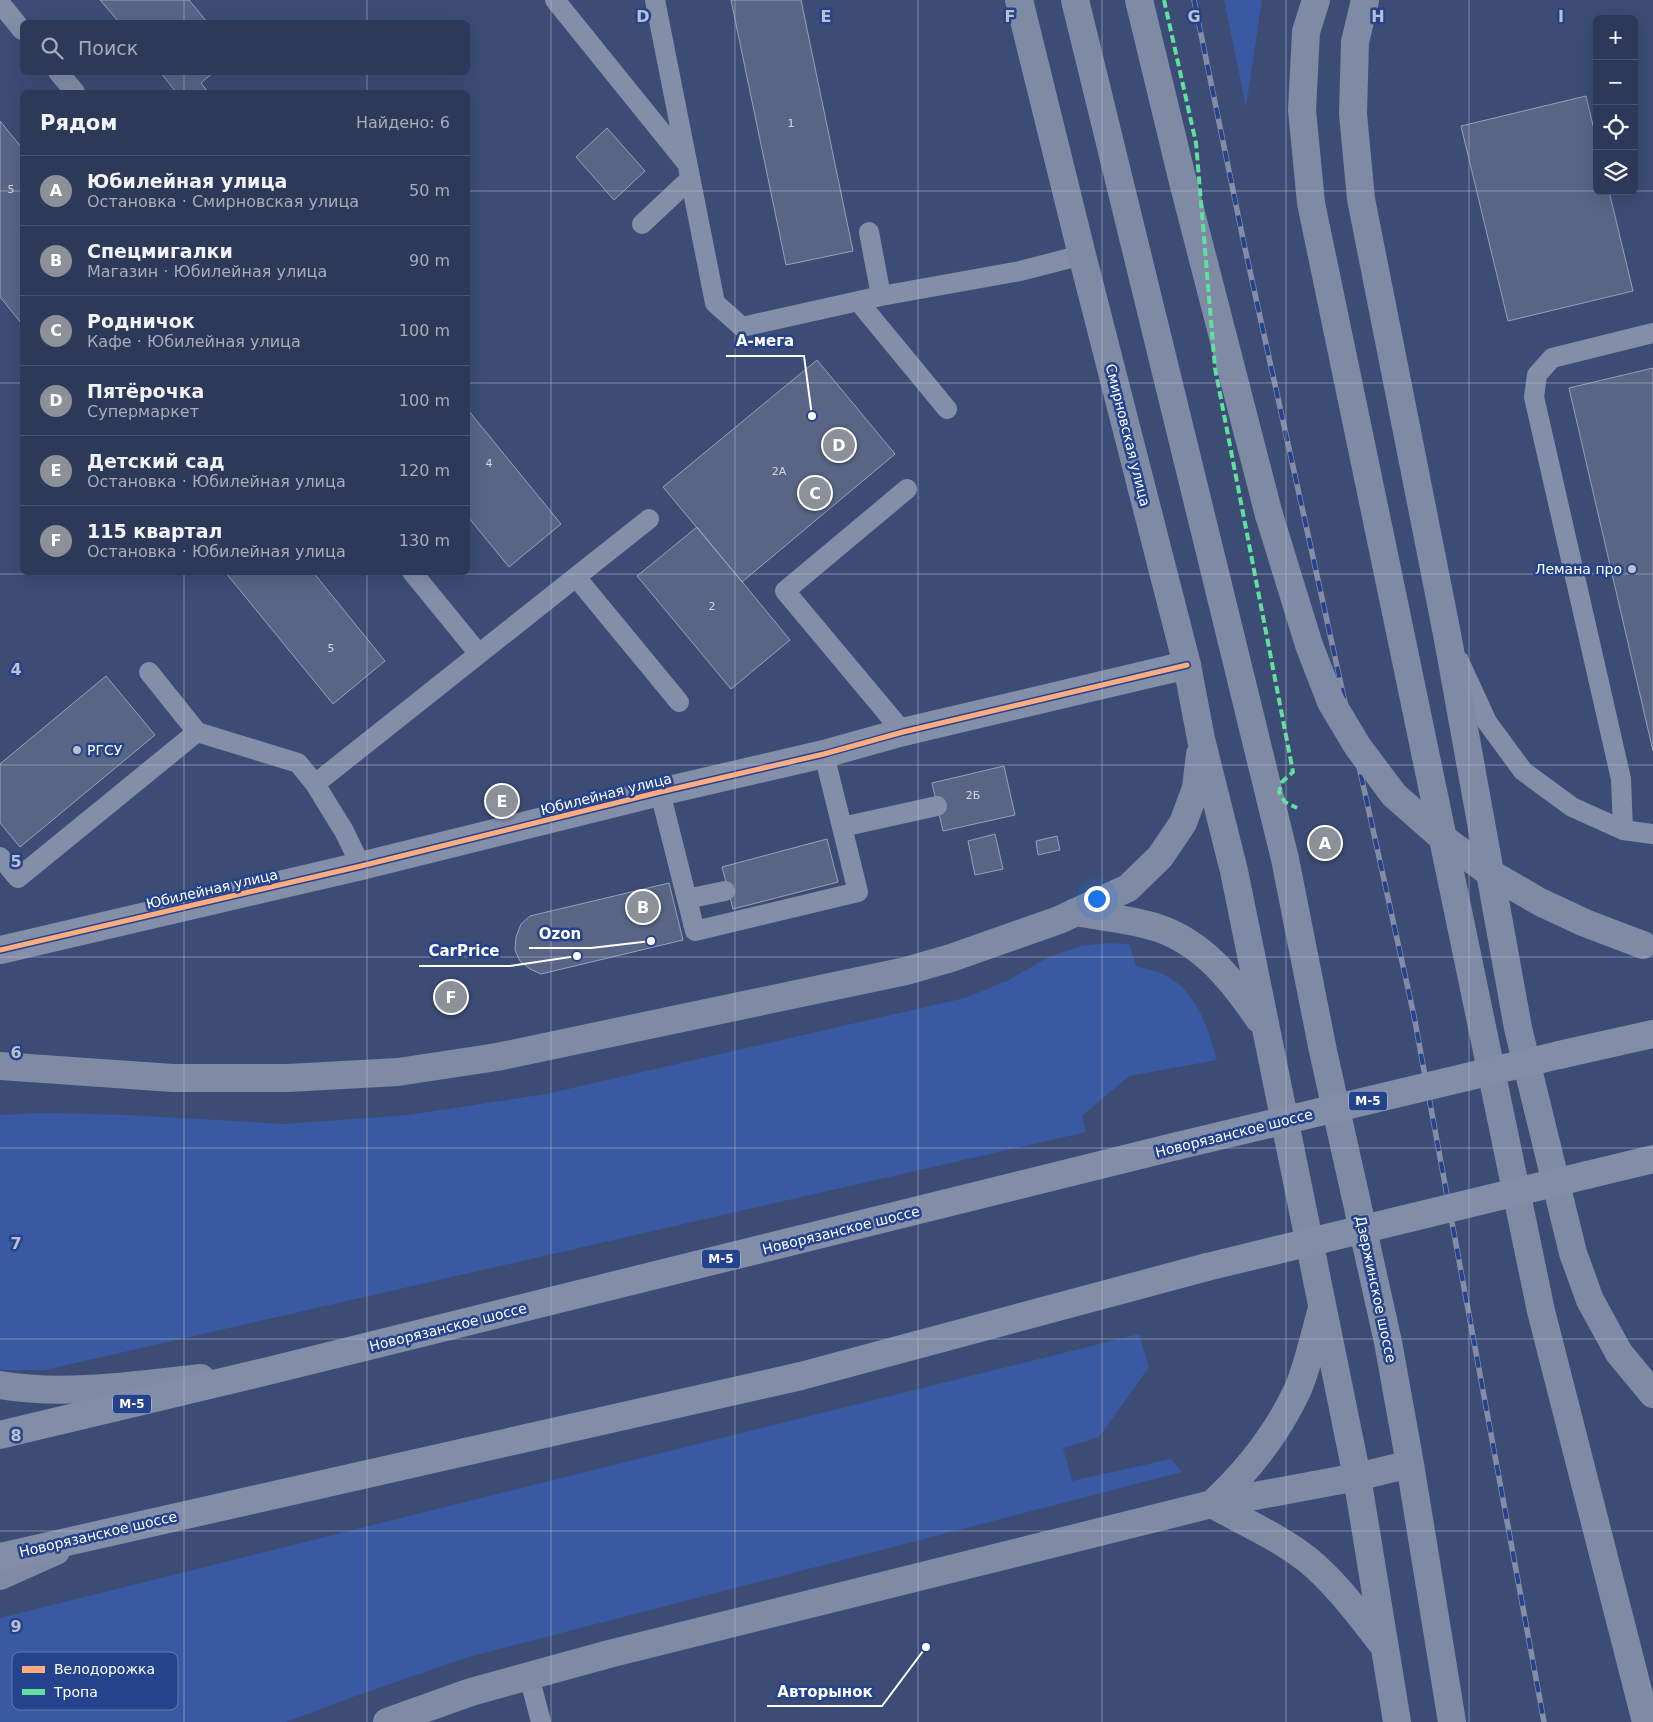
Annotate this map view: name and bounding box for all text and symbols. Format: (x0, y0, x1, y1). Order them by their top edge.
text: D (636, 7, 650, 26)
text: E (821, 7, 831, 26)
text: F (1005, 7, 1015, 26)
text: G (1187, 7, 1201, 26)
text: H (1371, 7, 1385, 26)
text: I (1558, 7, 1564, 26)
map controls (1593, 15, 1638, 195)
button: + (1593, 15, 1638, 60)
search box (20, 20, 470, 75)
icon: search (38, 34, 66, 62)
text: Поиск (78, 37, 138, 59)
button: − (1593, 60, 1638, 105)
button: locate (1593, 105, 1638, 150)
text: Рядом (40, 111, 117, 135)
text: Найдено: 6 (356, 113, 450, 132)
house number: 1 (788, 117, 795, 130)
button: layers (1593, 150, 1638, 195)
text: Юбилейная улица (87, 170, 287, 192)
text: A (50, 181, 62, 200)
text: 50 m (409, 181, 450, 200)
house number: 5 (8, 183, 15, 196)
text: Остановка · Смирновская улица (87, 192, 359, 211)
text: Спецмигалки (87, 240, 233, 262)
text: B (50, 251, 62, 270)
text: 90 m (409, 251, 450, 270)
text: Магазин · Юбилейная улица (87, 262, 327, 281)
text: Родничок (87, 310, 195, 332)
text: C (50, 321, 62, 340)
text: 100 m (399, 321, 450, 340)
callout: А-мега (726, 326, 804, 356)
text: Кафе · Юбилейная улица (87, 332, 301, 351)
text: А-мега (736, 332, 794, 350)
street label: Смирновская улица (1103, 362, 1153, 508)
text: Пятёрочка (87, 380, 204, 402)
text: D (49, 391, 63, 410)
text: 100 m (399, 391, 450, 410)
text: Супермаркет (87, 402, 199, 421)
pin: D (823, 426, 855, 464)
text: Детский сад (87, 450, 225, 472)
house number: 4 (486, 457, 493, 470)
text: E (51, 461, 61, 480)
text: 120 m (399, 461, 450, 480)
house number: 2А (772, 465, 787, 478)
text: Остановка · Юбилейная улица (87, 472, 346, 491)
pin: C (799, 474, 831, 512)
text: 115 квартал (87, 520, 222, 542)
text: F (51, 531, 61, 550)
text: 130 m (399, 531, 450, 550)
text: Остановка · Юбилейная улица (87, 542, 346, 561)
place label: Лемана про (1535, 561, 1622, 577)
marker: Лемана про (1626, 563, 1638, 575)
house number: 2 (709, 600, 716, 613)
house number: 5 (328, 642, 335, 655)
text: 4 (10, 660, 22, 679)
place label: РГСУ (87, 742, 123, 758)
marker: РГСУ (71, 744, 83, 756)
street label: Юбилейная улица (539, 770, 673, 818)
pin: E (486, 782, 518, 820)
house number: 2Б (966, 789, 980, 802)
pin: A (1309, 824, 1341, 862)
text: 5 (10, 852, 22, 871)
street label: Юбилейная улица (145, 866, 279, 912)
your location (1084, 886, 1110, 912)
pin: B (627, 888, 659, 926)
callout: Ozon (529, 918, 591, 948)
text: Ozon (539, 925, 581, 943)
callout: CarPrice (419, 936, 510, 966)
text: CarPrice (428, 942, 500, 960)
pin: F (435, 978, 467, 1016)
text: 6 (10, 1043, 22, 1062)
road number: М-5 (1349, 1092, 1387, 1110)
street label: Новорязанское шоссе (1154, 1106, 1314, 1160)
street label: Новорязанское шоссе (761, 1203, 921, 1257)
street label: Дзержинское шоссе (1353, 1214, 1399, 1364)
text: 7 (10, 1234, 22, 1253)
road number: М-5 (702, 1250, 740, 1268)
street label: Новорязанское шоссе (368, 1300, 528, 1354)
road number: М-5 (113, 1395, 151, 1414)
text: 8 (10, 1426, 22, 1445)
street label: Новорязанское шоссе (17, 1508, 179, 1560)
text: 9 (10, 1617, 22, 1636)
legend (12, 1652, 178, 1710)
text: Велодорожка (54, 1661, 155, 1677)
callout: Авторынок (767, 1676, 882, 1706)
text: Авторынок (777, 1683, 873, 1701)
text: Тропа (53, 1684, 98, 1700)

